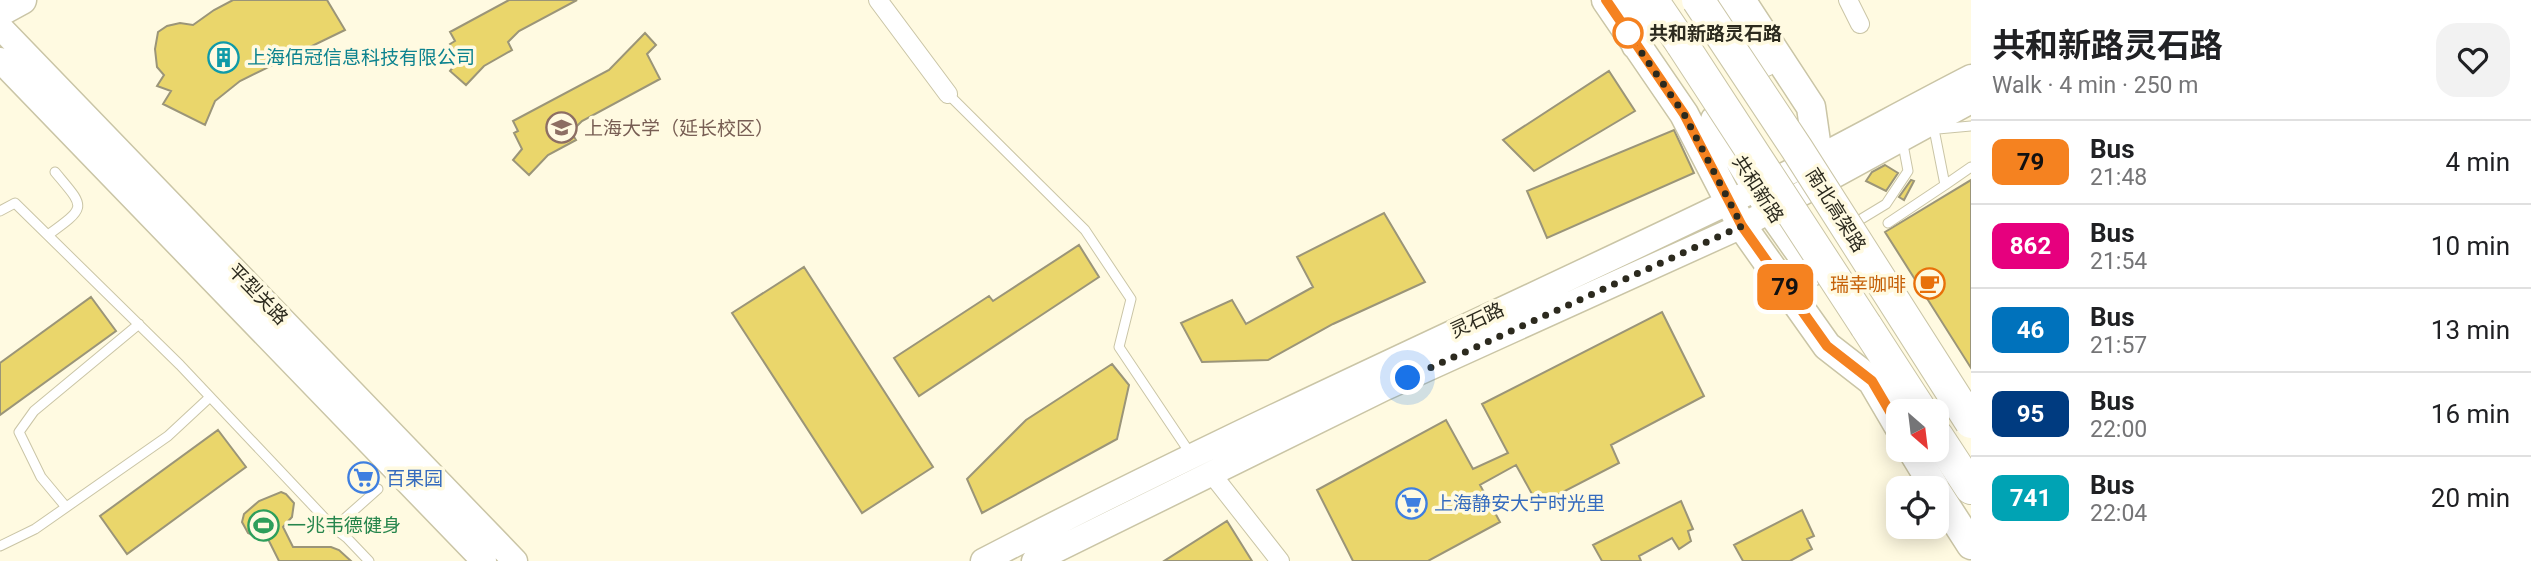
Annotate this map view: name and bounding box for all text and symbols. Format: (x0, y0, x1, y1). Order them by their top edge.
marker: 共和新路灵石路 (1613, 18, 1643, 48)
place label: 共和新路灵石路 (1649, 22, 1782, 45)
button: heart (2436, 23, 2510, 97)
text: 共和新路灵石路 (1992, 26, 2223, 65)
building icon: 上海佰冠信息科技有限公司 (207, 40, 241, 74)
place label: 上海佰冠信息科技有限公司 (247, 46, 475, 69)
text: Walk · 4 min · 250 m (1992, 72, 2198, 99)
school or university icon: 上海大学（延长校区） (544, 111, 578, 145)
place label: 上海大学（延长校区） (584, 117, 774, 140)
text: Bus (2090, 134, 2135, 164)
text: 4 min (2445, 147, 2510, 177)
text: 79 (2017, 148, 2044, 176)
street label: 共和新路 (1728, 151, 1788, 227)
street label: 南北高架路 (1801, 164, 1871, 256)
text: 21:48 (2090, 164, 2147, 191)
text: Bus (2090, 218, 2135, 248)
text: 10 min (2431, 231, 2510, 261)
text: 862 (2010, 232, 2051, 260)
text: 21:54 (2090, 248, 2147, 275)
street label: 平型关路 (223, 259, 293, 329)
line badge: 79 (1754, 264, 1816, 310)
cafe icon: 瑞幸咖啡 (1912, 267, 1946, 301)
text: 79 (1771, 273, 1799, 301)
place label: 瑞幸咖啡 (1830, 273, 1906, 296)
street label: 灵石路 (1446, 298, 1508, 342)
text: Bus (2090, 302, 2135, 332)
text: 13 min (2431, 315, 2510, 345)
text: 46 (2017, 316, 2044, 344)
text: 21:57 (2090, 332, 2147, 359)
your location (1390, 360, 1425, 395)
text: Bus (2090, 386, 2135, 416)
north arrow (1886, 399, 1950, 462)
map controls (1886, 399, 1949, 539)
text: 16 min (2431, 399, 2510, 429)
text: 95 (2017, 400, 2044, 428)
text: 22:00 (2090, 416, 2147, 443)
supermarket icon: 百果园 (346, 461, 380, 495)
place label: 百果园 (386, 467, 443, 490)
text: Bus (2090, 470, 2135, 500)
button: locate (1886, 476, 1949, 539)
text: 20 min (2431, 483, 2510, 513)
text: 741 (2010, 484, 2051, 512)
supermarket icon: 上海静安大宁时光里 (1394, 486, 1428, 520)
place label: 上海静安大宁时光里 (1434, 492, 1605, 515)
text: 22:04 (2090, 500, 2147, 527)
sports icon: 一兆韦德健身 (247, 508, 281, 542)
place label: 一兆韦德健身 (287, 514, 401, 537)

